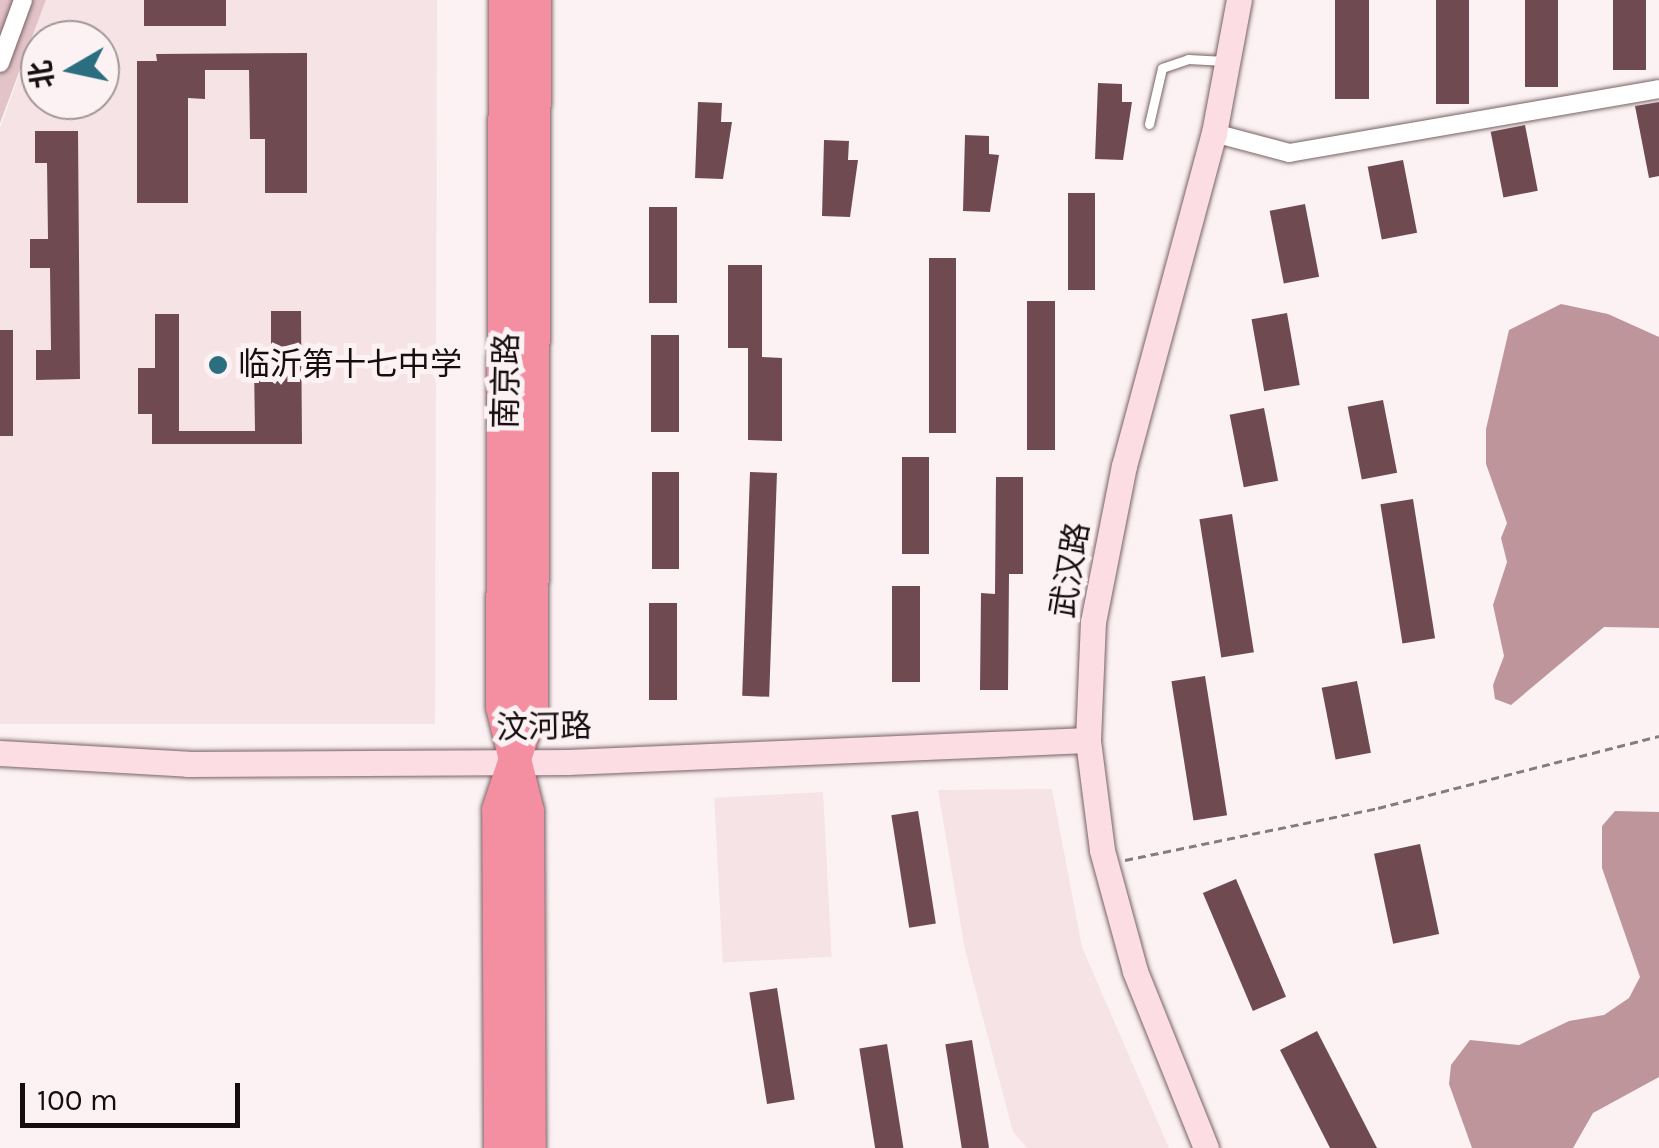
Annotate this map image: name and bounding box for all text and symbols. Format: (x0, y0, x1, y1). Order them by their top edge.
north arrow (20, 20, 120, 120)
text: 北 (23, 58, 60, 91)
street label: 南京路 (487, 333, 527, 429)
place label: 临沂第十七中学 (238, 346, 462, 384)
marker: 临沂第十七中学 (207, 354, 229, 376)
street label: 武汉路 (1044, 519, 1098, 621)
street label: 汶河路 (496, 708, 592, 748)
scale bar (25, 1063, 245, 1125)
text: 100 m (37, 1082, 118, 1118)

